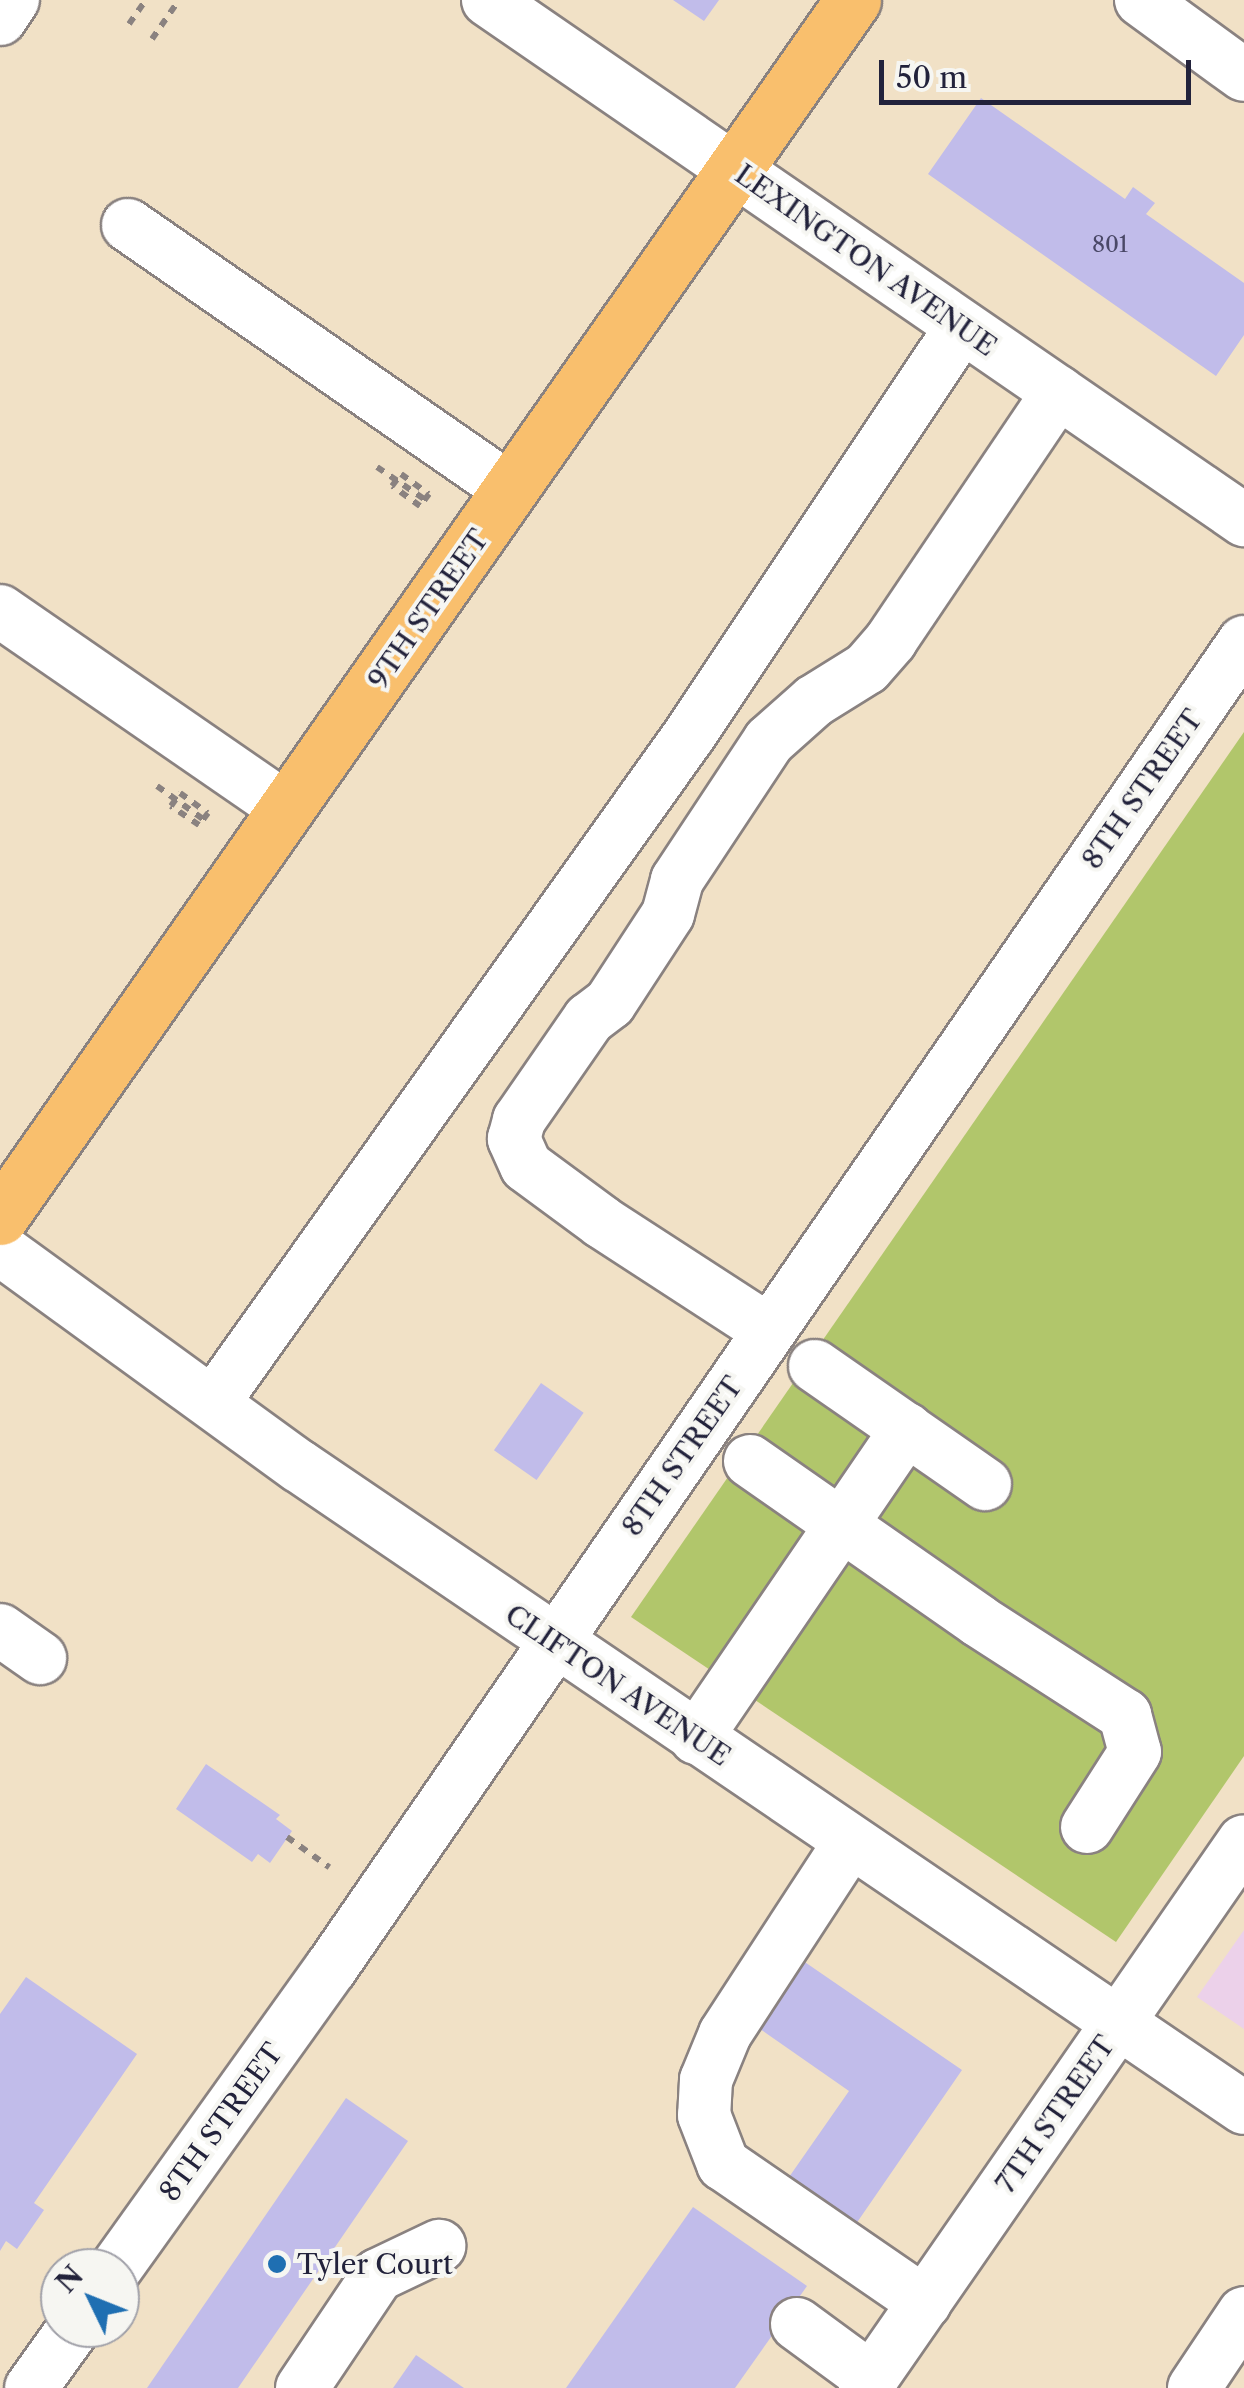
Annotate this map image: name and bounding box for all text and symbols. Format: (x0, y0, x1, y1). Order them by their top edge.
scale bar (884, 40, 1196, 102)
text: 50 m (896, 59, 967, 96)
street label: LEXINGTON AVENUE (729, 157, 1003, 363)
house number: 801 (1092, 232, 1128, 258)
street label: 9TH STREET (361, 523, 495, 695)
street label: 8TH STREET (1075, 703, 1209, 875)
street label: 8TH STREET (615, 1370, 749, 1542)
street label: CLIFTON AVENUE (499, 1597, 737, 1773)
street label: 7TH STREET (988, 2029, 1122, 2199)
street label: 8TH STREET (153, 2037, 289, 2207)
place label: Tyler Court (297, 2247, 453, 2281)
north arrow (40, 2248, 140, 2348)
marker: Tyler Court (266, 2253, 288, 2275)
text: N (49, 2258, 90, 2299)

